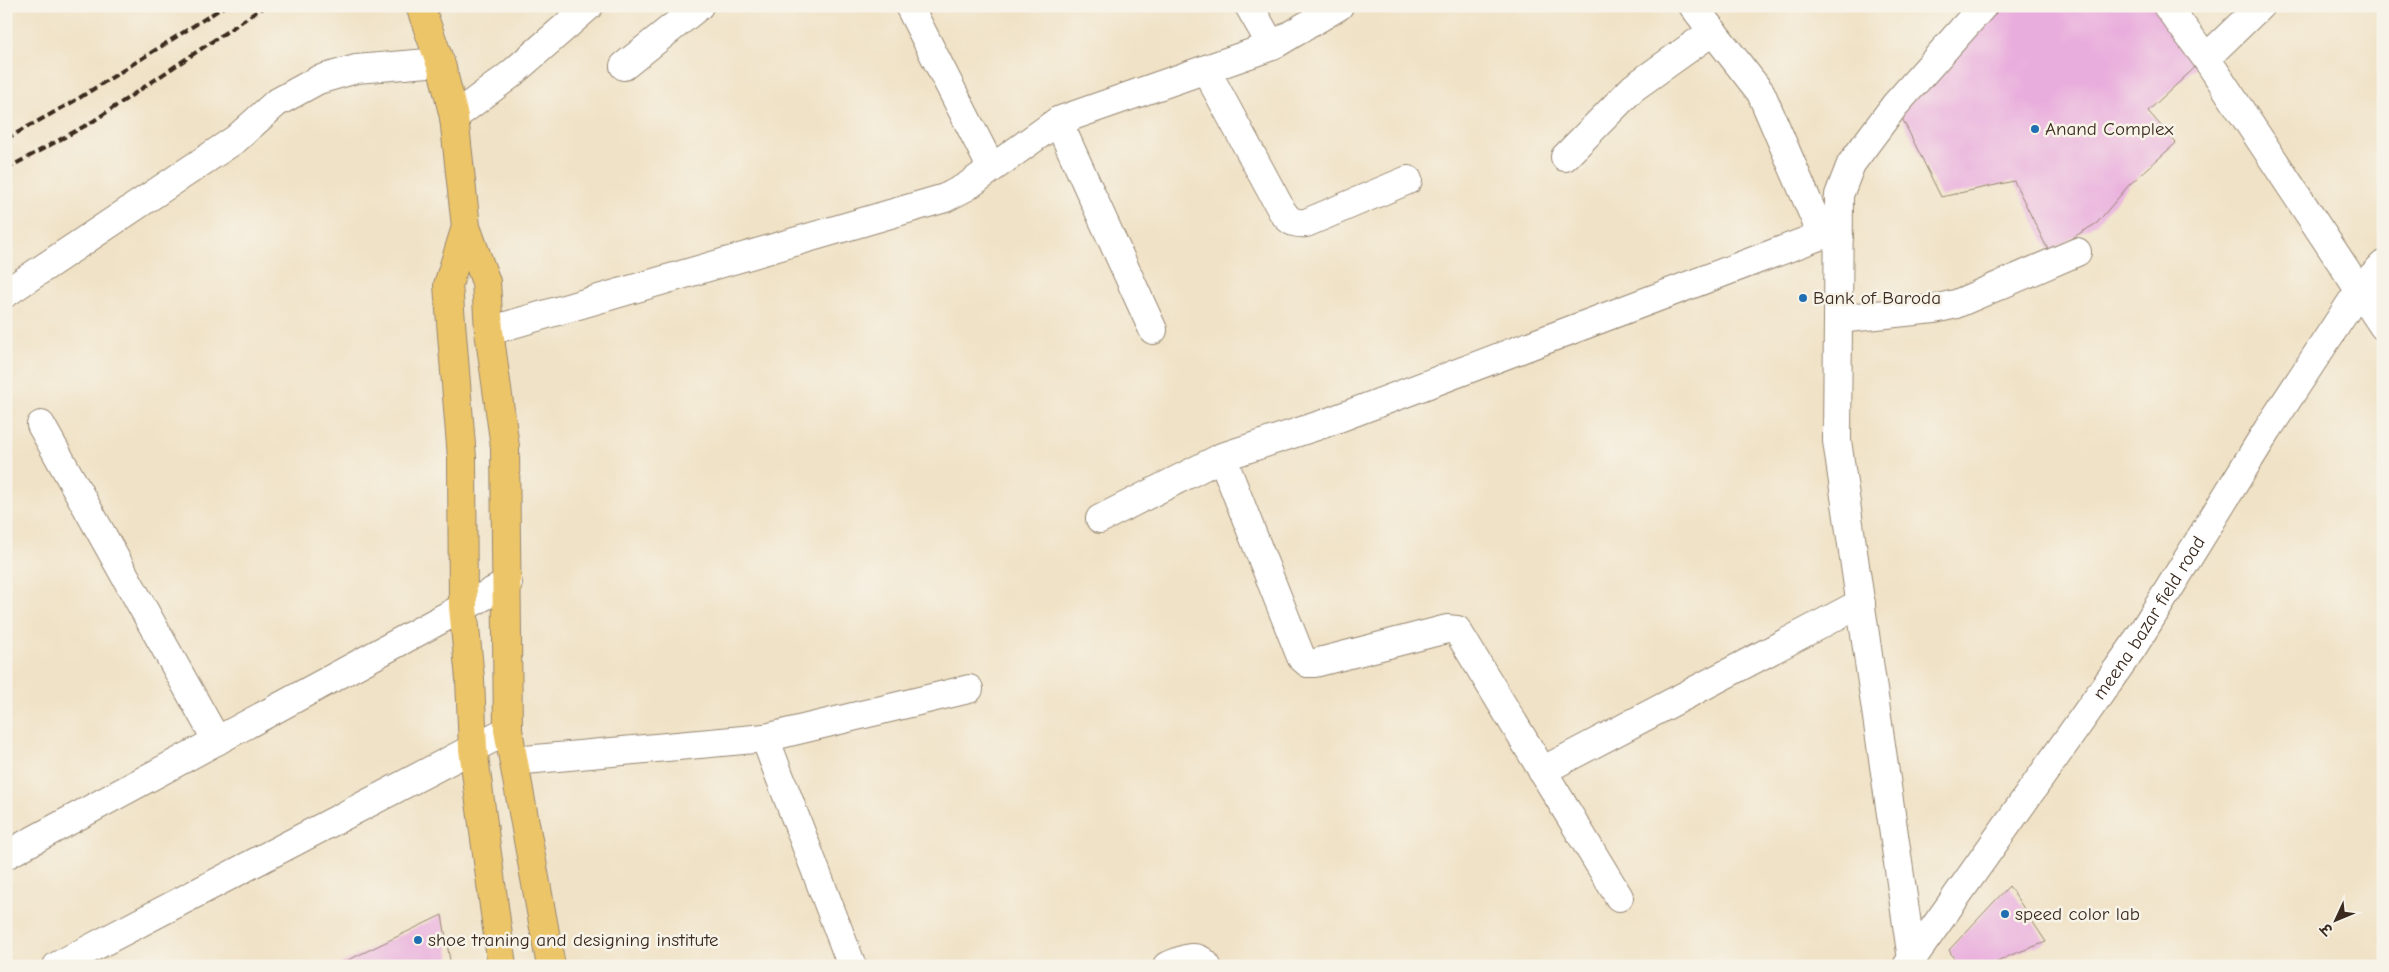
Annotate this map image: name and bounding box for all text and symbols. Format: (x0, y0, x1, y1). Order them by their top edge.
place label: Anand Complex (2045, 118, 2174, 140)
marker: Anand Complex (2029, 123, 2041, 135)
place label: Bank of Baroda (1813, 287, 1941, 309)
marker: Bank of Baroda (1797, 292, 1809, 304)
street label: meena bazar field road (2088, 532, 2210, 704)
north arrow (2312, 894, 2362, 944)
place label: speed color lab (2015, 903, 2140, 925)
marker: speed color lab (1999, 908, 2011, 920)
text: उ (2316, 918, 2338, 939)
place label: shoe traning and designing institute (428, 929, 719, 951)
marker: shoe traning and designing institute (412, 934, 424, 946)

